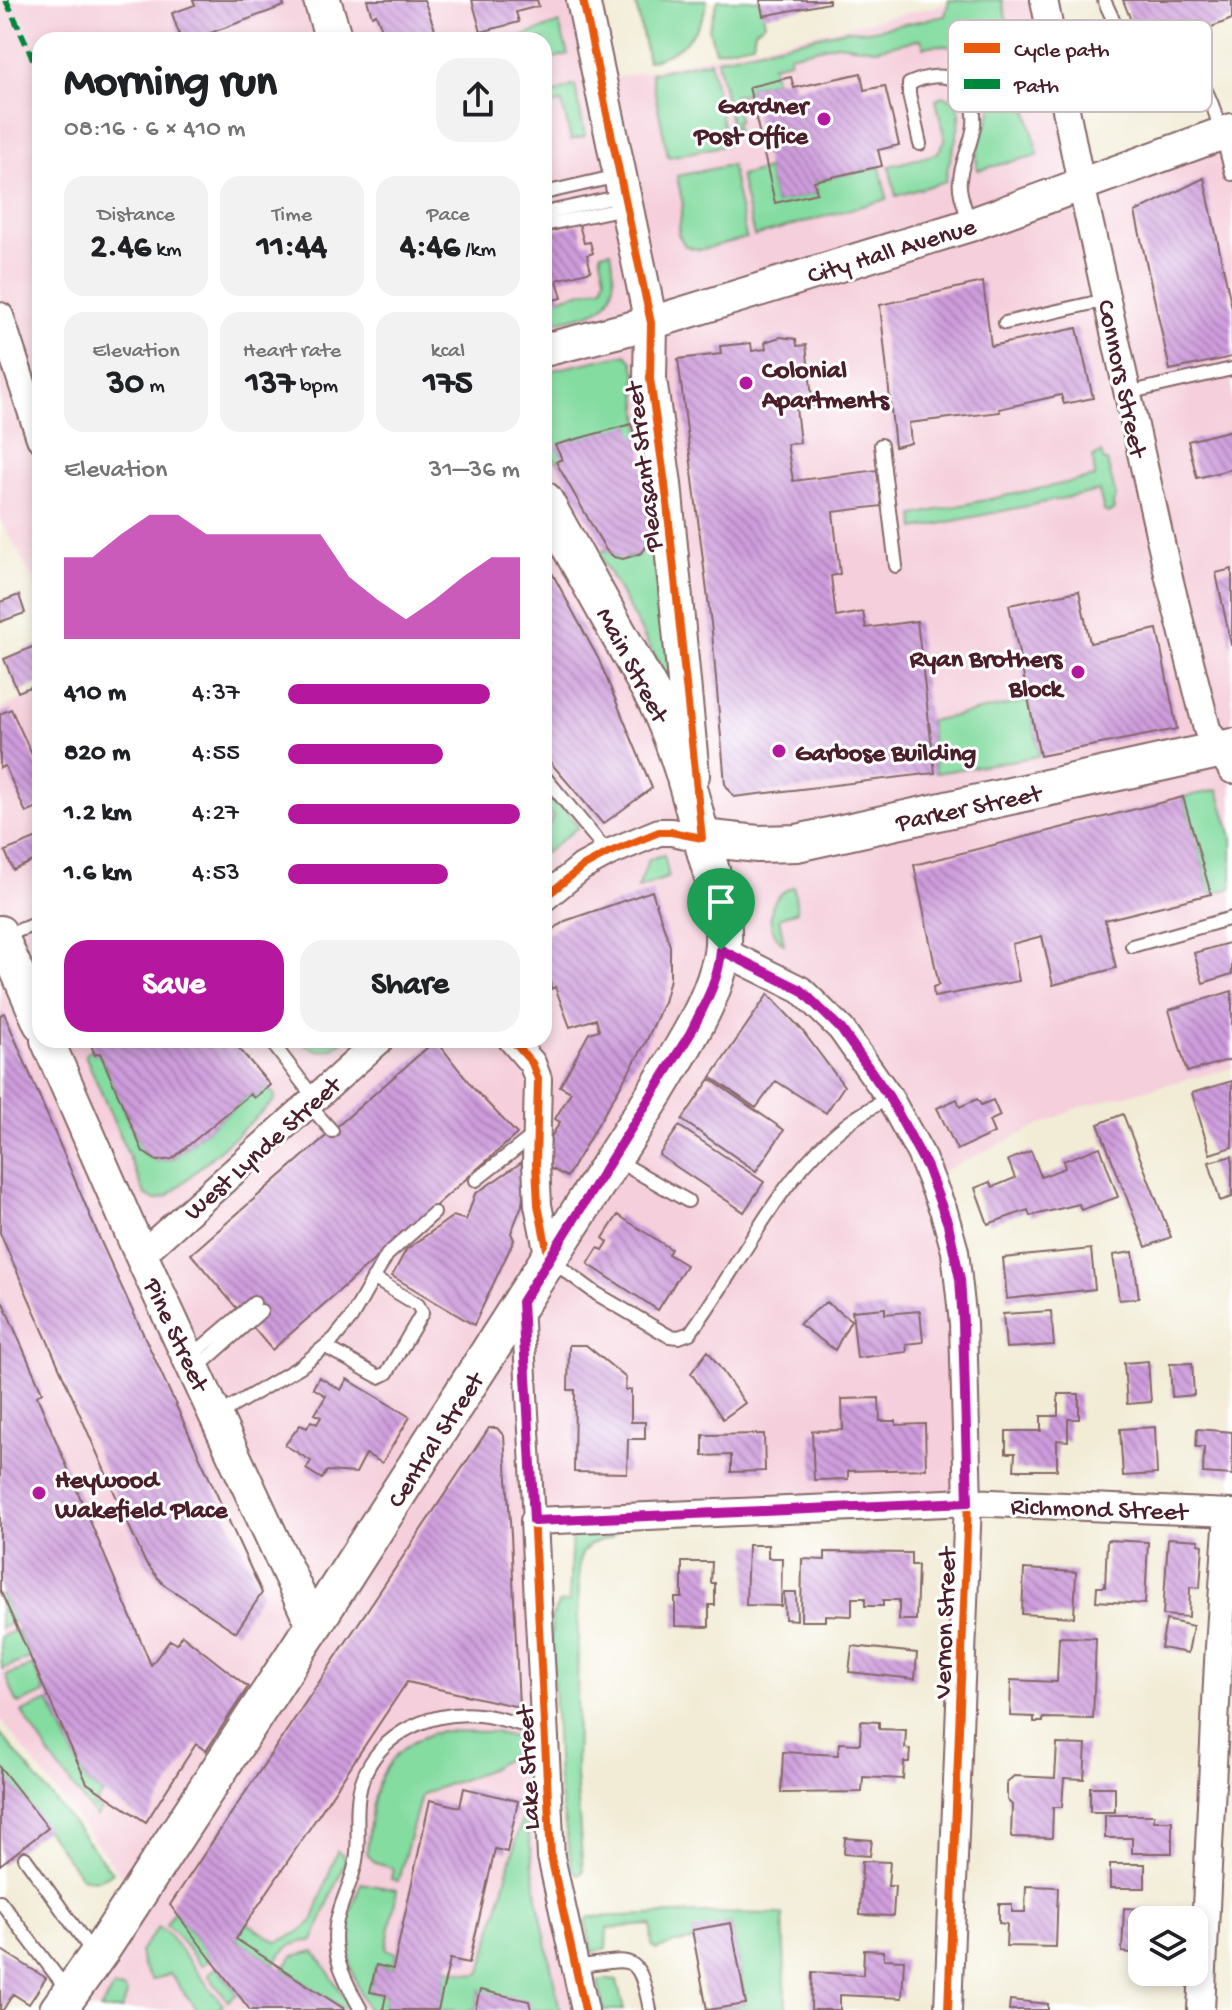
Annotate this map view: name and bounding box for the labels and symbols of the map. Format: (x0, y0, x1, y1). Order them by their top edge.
legend (948, 20, 1212, 112)
text: Cycle path (1014, 39, 1110, 65)
text: Path (1013, 75, 1059, 101)
place label: Gardner Post Office (692, 93, 811, 154)
marker: Gardner Post Office (815, 110, 833, 128)
street label: City Hall Avenue (804, 213, 981, 294)
street label: Connors Street (1088, 297, 1152, 463)
place label: Colonial Apartments (761, 357, 890, 418)
marker: Colonial Apartments (737, 374, 755, 392)
street label: Pleasant Street (620, 378, 672, 554)
street label: Main Street (587, 603, 674, 731)
place label: Ryan Brothers Block (909, 646, 1065, 707)
marker: Ryan Brothers Block (1069, 663, 1087, 681)
place label: Garbose Building (795, 740, 976, 771)
marker: Garbose Building (770, 742, 788, 760)
street label: Parker Street (893, 779, 1047, 841)
pin (687, 868, 755, 950)
street label: West Lynde Street (179, 1070, 351, 1229)
street label: Pine Street (134, 1273, 215, 1400)
street label: Central Street (382, 1366, 494, 1515)
place label: Heywood Wakefield Place (54, 1467, 229, 1528)
marker: Heywood Wakefield Place (30, 1484, 48, 1502)
street label: Richmond Street (1010, 1493, 1190, 1530)
street label: Vernon Street (929, 1545, 966, 1700)
street label: Lake Street (512, 1702, 549, 1831)

